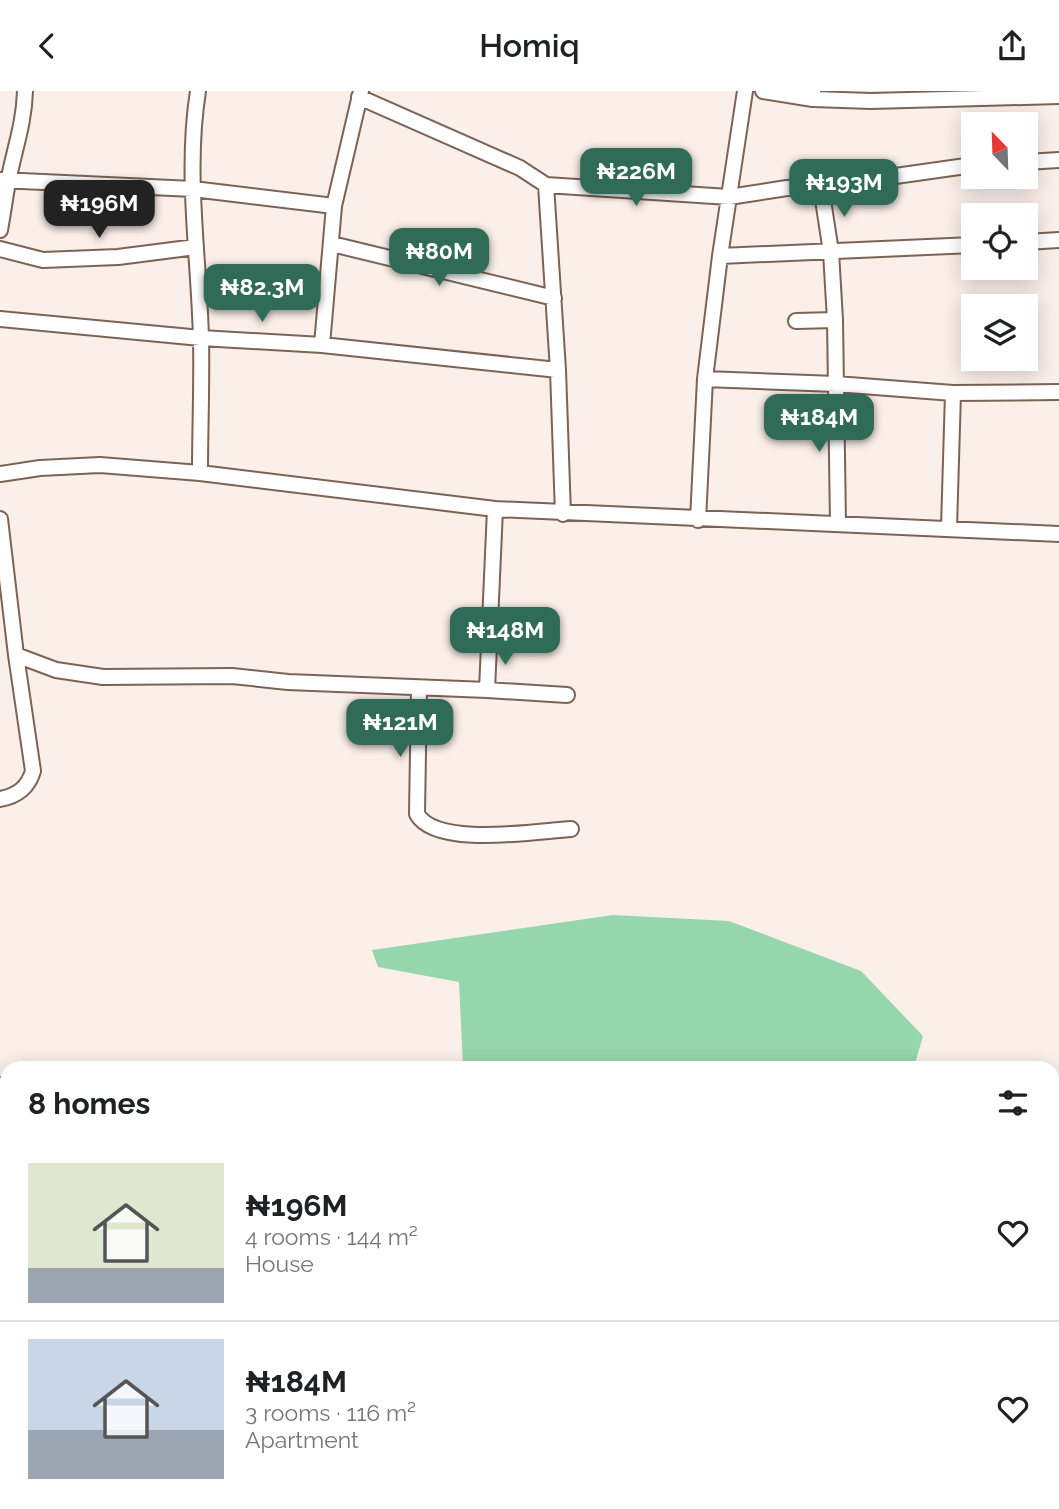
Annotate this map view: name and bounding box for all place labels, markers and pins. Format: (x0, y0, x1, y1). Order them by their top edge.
pin: ₦226M (587, 149, 685, 208)
pin: ₦193M (795, 159, 893, 219)
pin: ₦196M (50, 181, 148, 240)
pin: ₦80M (398, 229, 480, 288)
pin: ₦82.3M (205, 265, 319, 324)
pin: ₦184M (770, 395, 868, 454)
pin: ₦148M (456, 607, 554, 667)
pin: ₦121M (351, 699, 449, 759)

